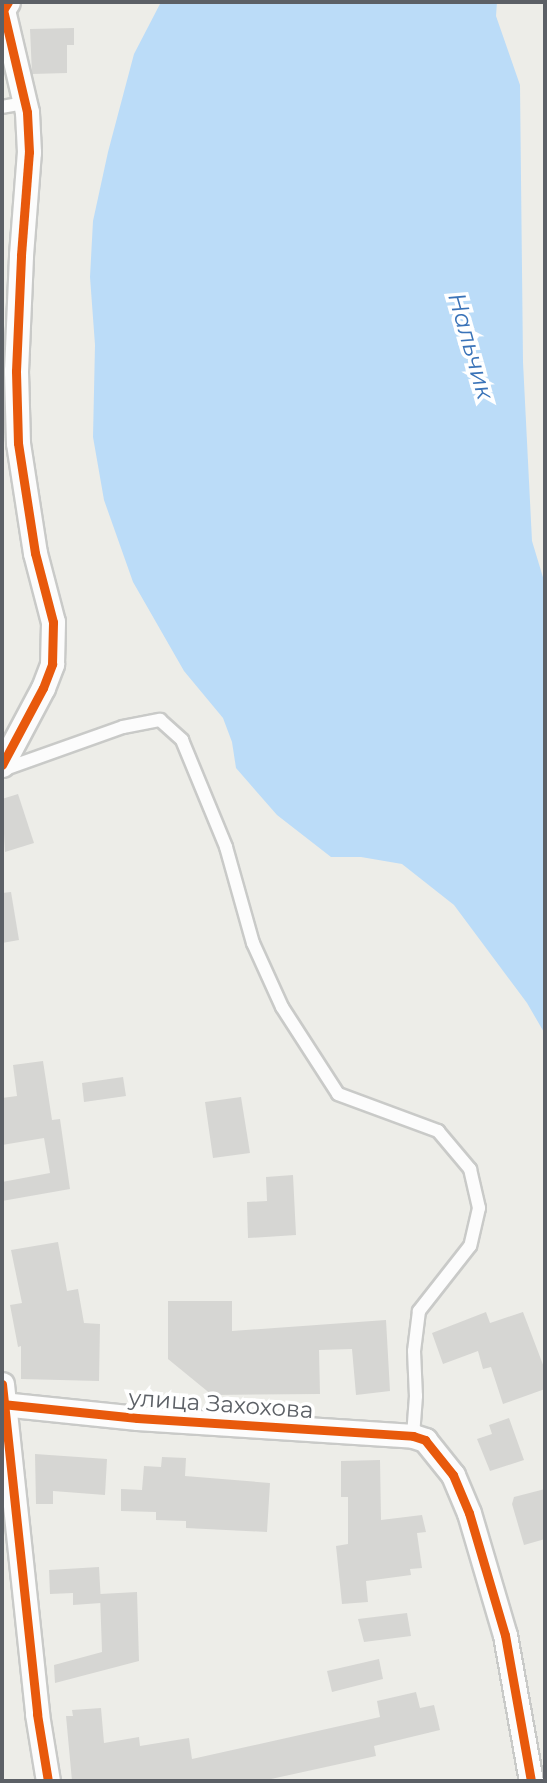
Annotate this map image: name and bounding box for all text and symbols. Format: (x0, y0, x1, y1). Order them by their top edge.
water label: Нальчик (442, 289, 500, 403)
street label: улица Захохова (128, 1384, 314, 1424)

